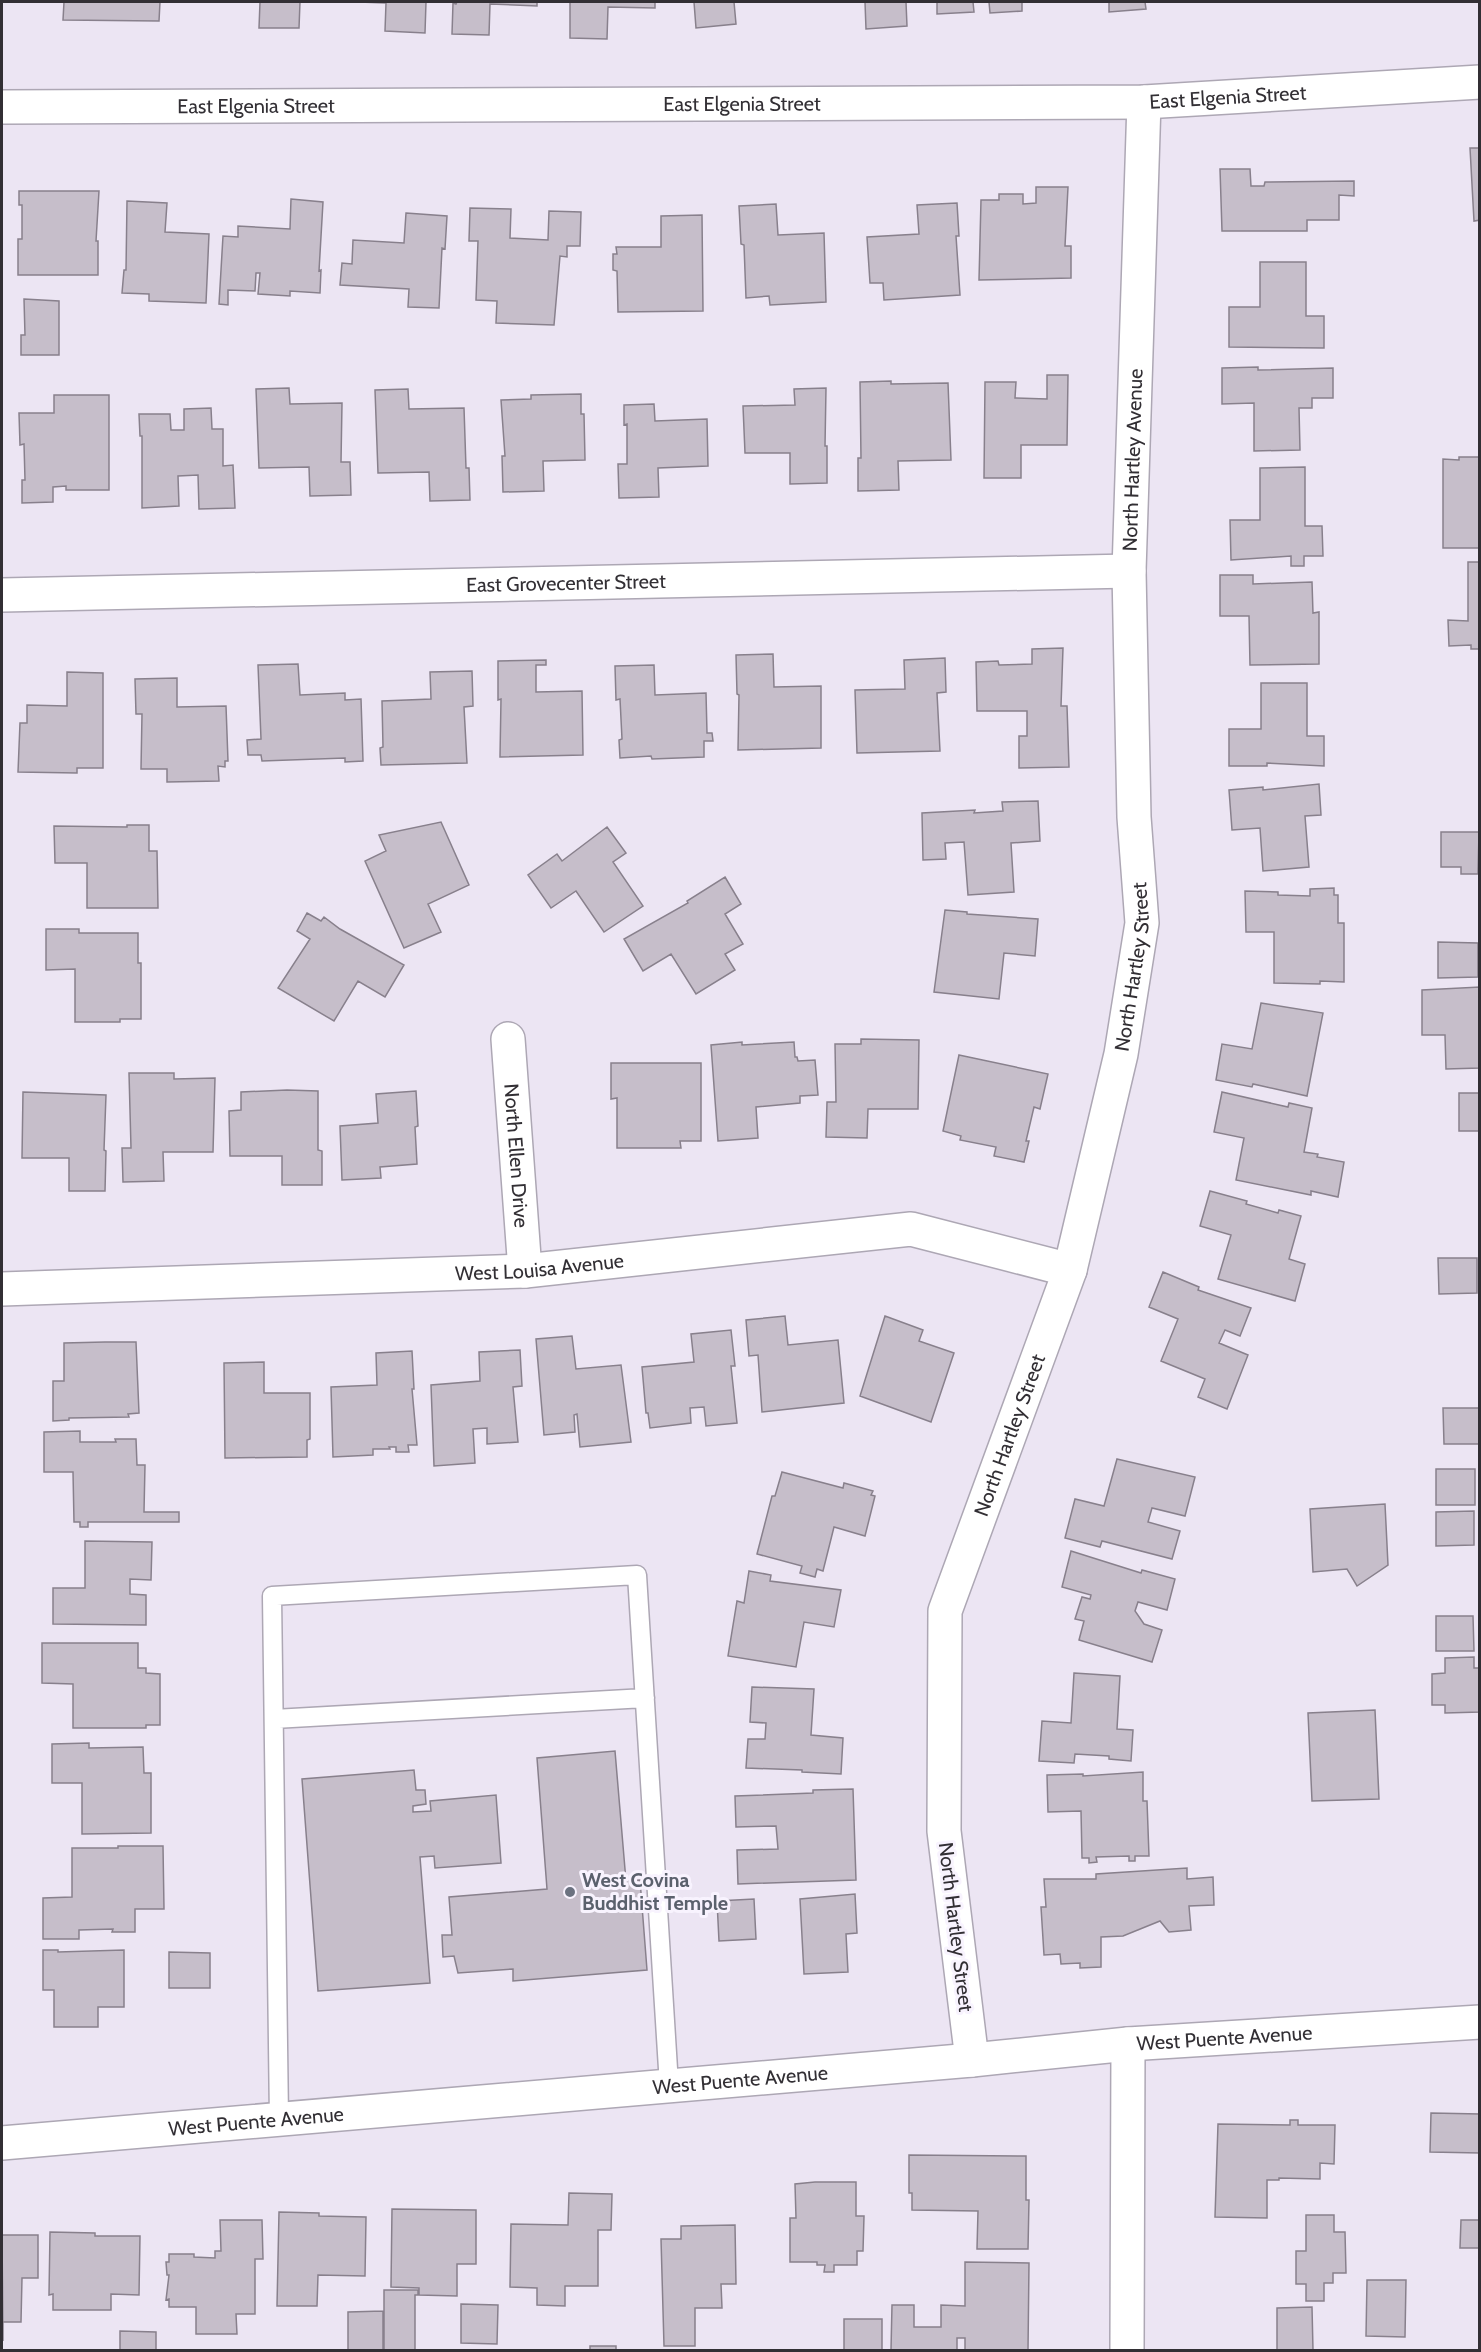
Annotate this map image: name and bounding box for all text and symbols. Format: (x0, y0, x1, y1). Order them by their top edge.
street label: East Elgenia Street (1149, 80, 1307, 114)
street label: East Elgenia Street (663, 91, 821, 116)
street label: East Elgenia Street (177, 94, 335, 118)
street label: North Hartley Avenue (1118, 368, 1147, 552)
street label: East Grovecenter Street (466, 569, 666, 597)
street label: North Hartley Street (1110, 881, 1154, 1053)
street label: North Ellen Drive (499, 1083, 534, 1229)
street label: West Louisa Avenue (455, 1248, 625, 1285)
street label: North Hartley Street (969, 1351, 1050, 1519)
street label: North Hartley Street (934, 1841, 978, 2013)
place label: West Covina Buddhist Temple (582, 1868, 728, 1915)
marker: West Covina Buddhist Temple (563, 1885, 577, 1899)
street label: West Puente Avenue (1136, 2021, 1313, 2055)
street label: West Puente Avenue (652, 2060, 829, 2099)
street label: West Puente Avenue (167, 2102, 345, 2141)

